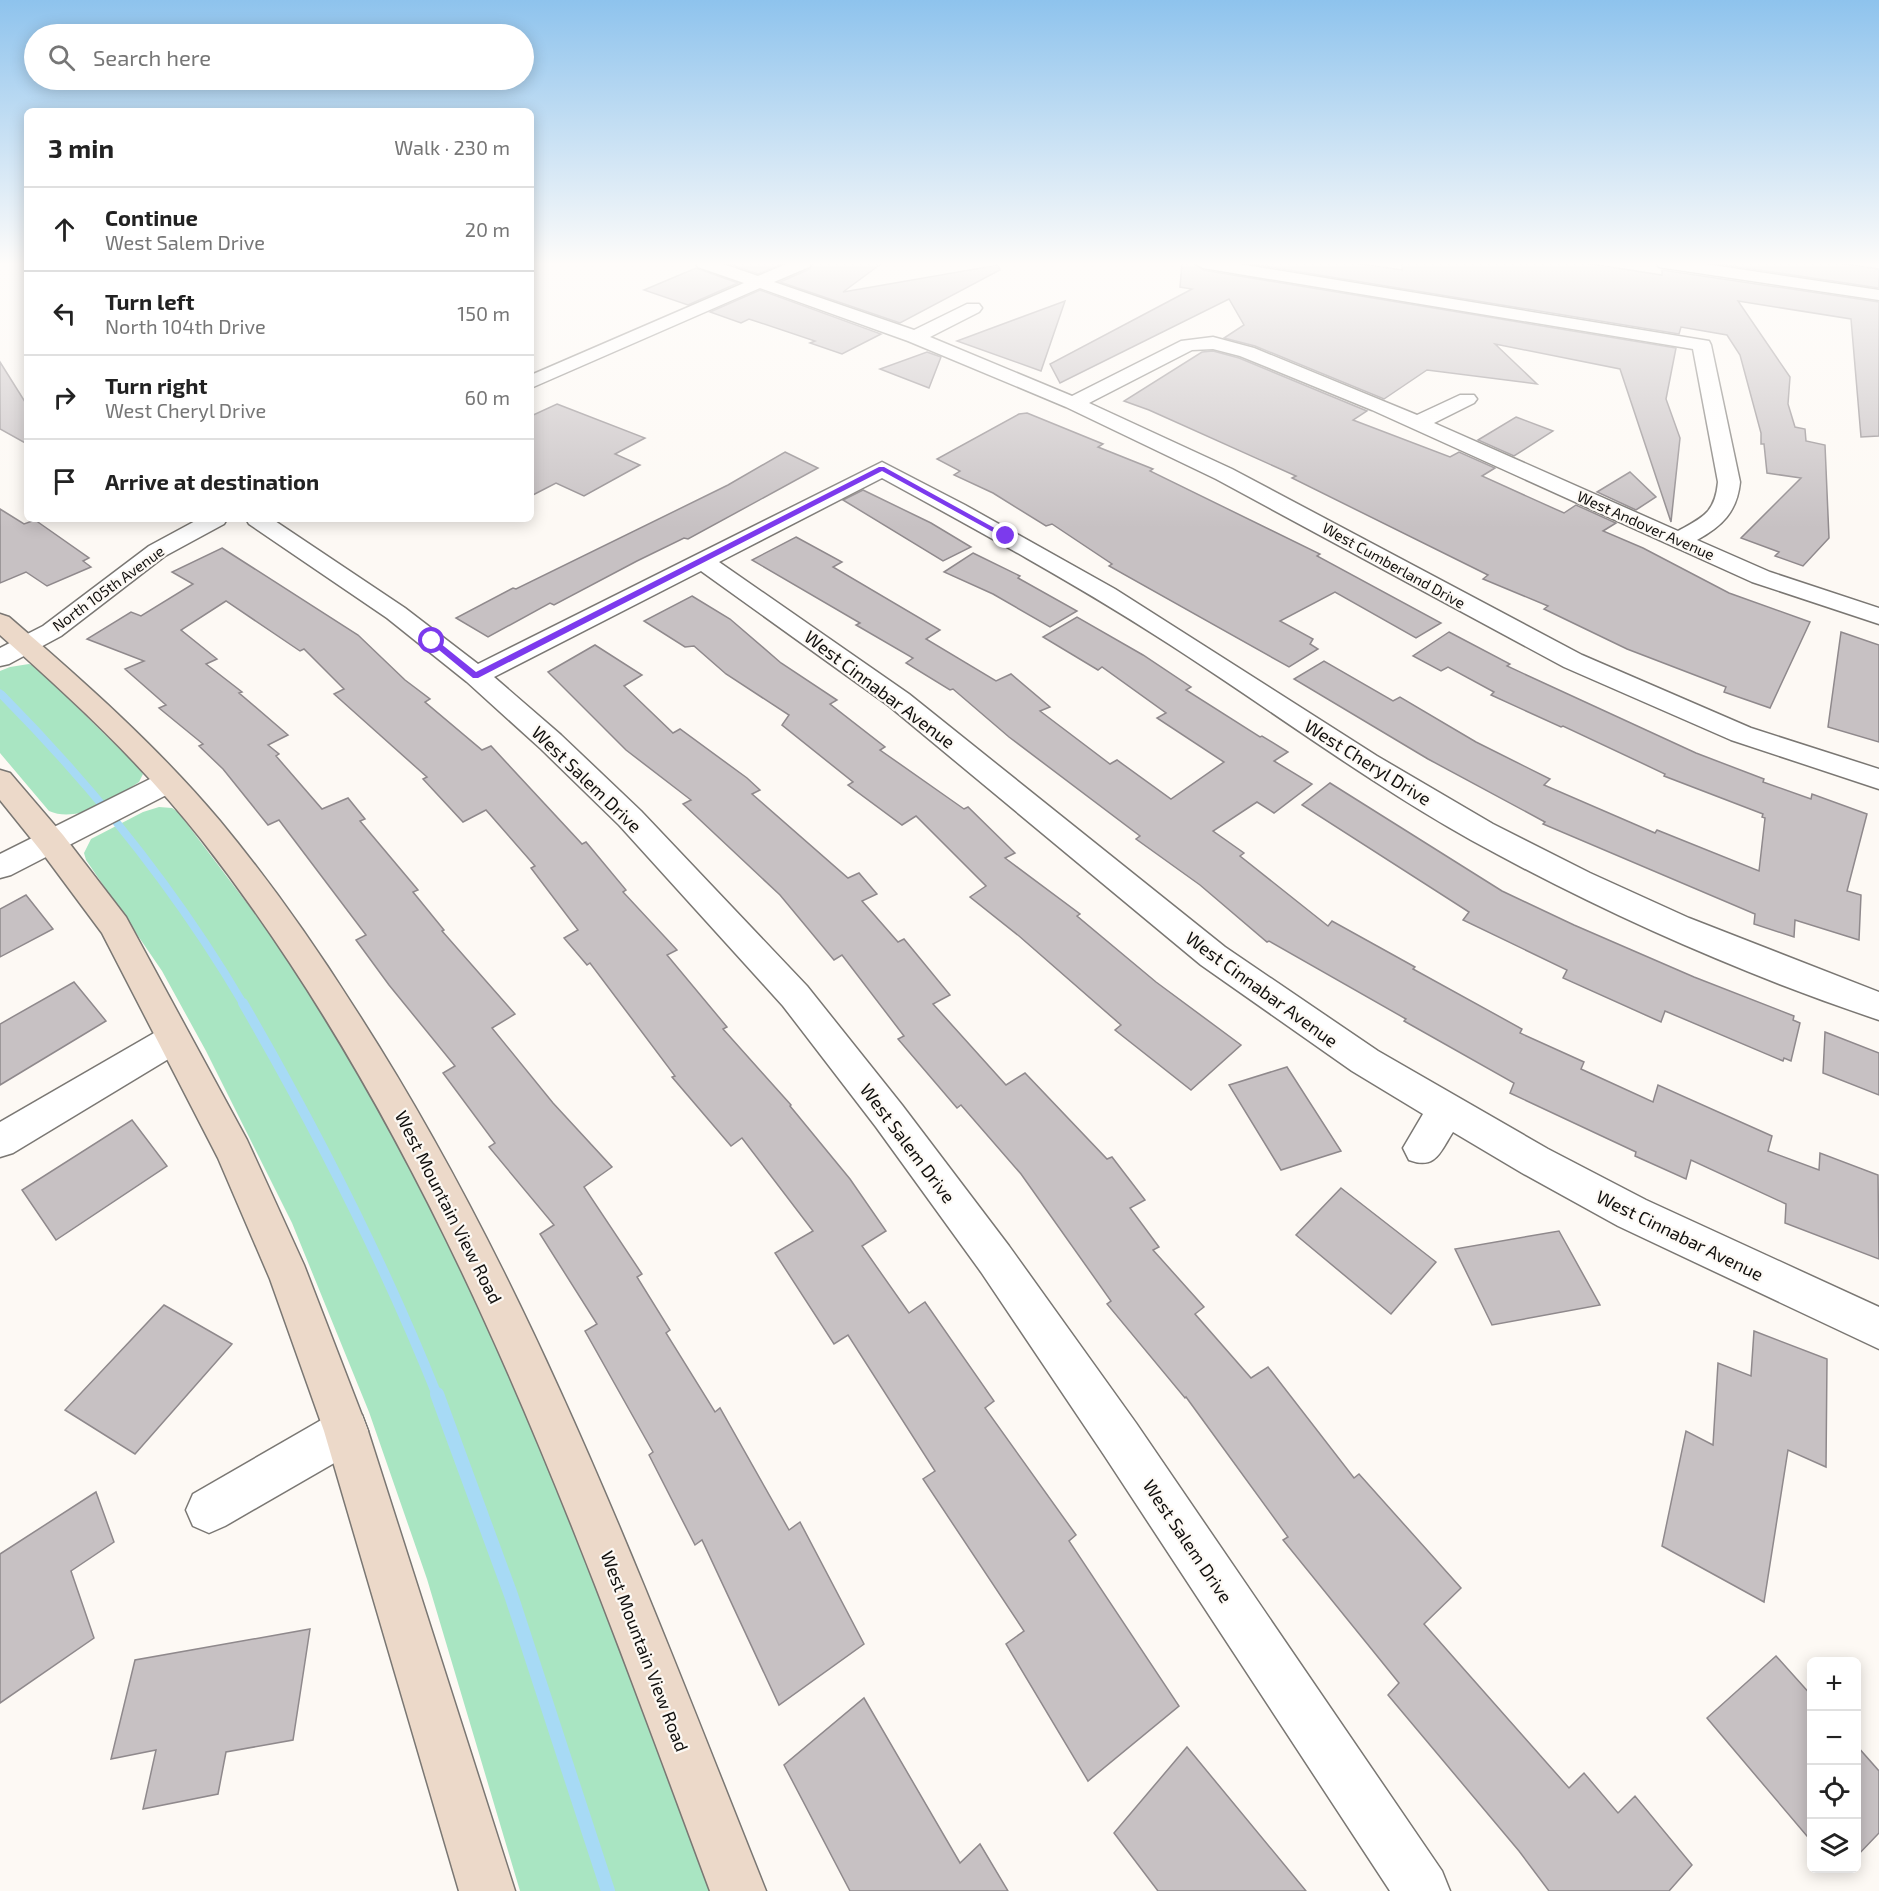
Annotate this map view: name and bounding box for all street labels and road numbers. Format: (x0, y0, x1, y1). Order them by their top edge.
street label: West Andover Avenue (1575, 487, 1717, 563)
street label: West Cumberland Drive (1319, 518, 1469, 612)
street label: North 105th Avenue (49, 541, 167, 635)
street label: West Cinnabar Avenue (800, 625, 960, 753)
street label: West Cheryl Drive (1301, 714, 1435, 810)
street label: West Salem Drive (528, 721, 646, 837)
street label: West Cinnabar Avenue (1182, 926, 1342, 1052)
street label: West Salem Drive (856, 1079, 960, 1207)
street label: West Mountain View Road (391, 1107, 507, 1307)
street label: West Cinnabar Avenue (1593, 1185, 1767, 1285)
street label: West Salem Drive (1139, 1475, 1237, 1607)
street label: West Mountain View Road (596, 1547, 694, 1755)

